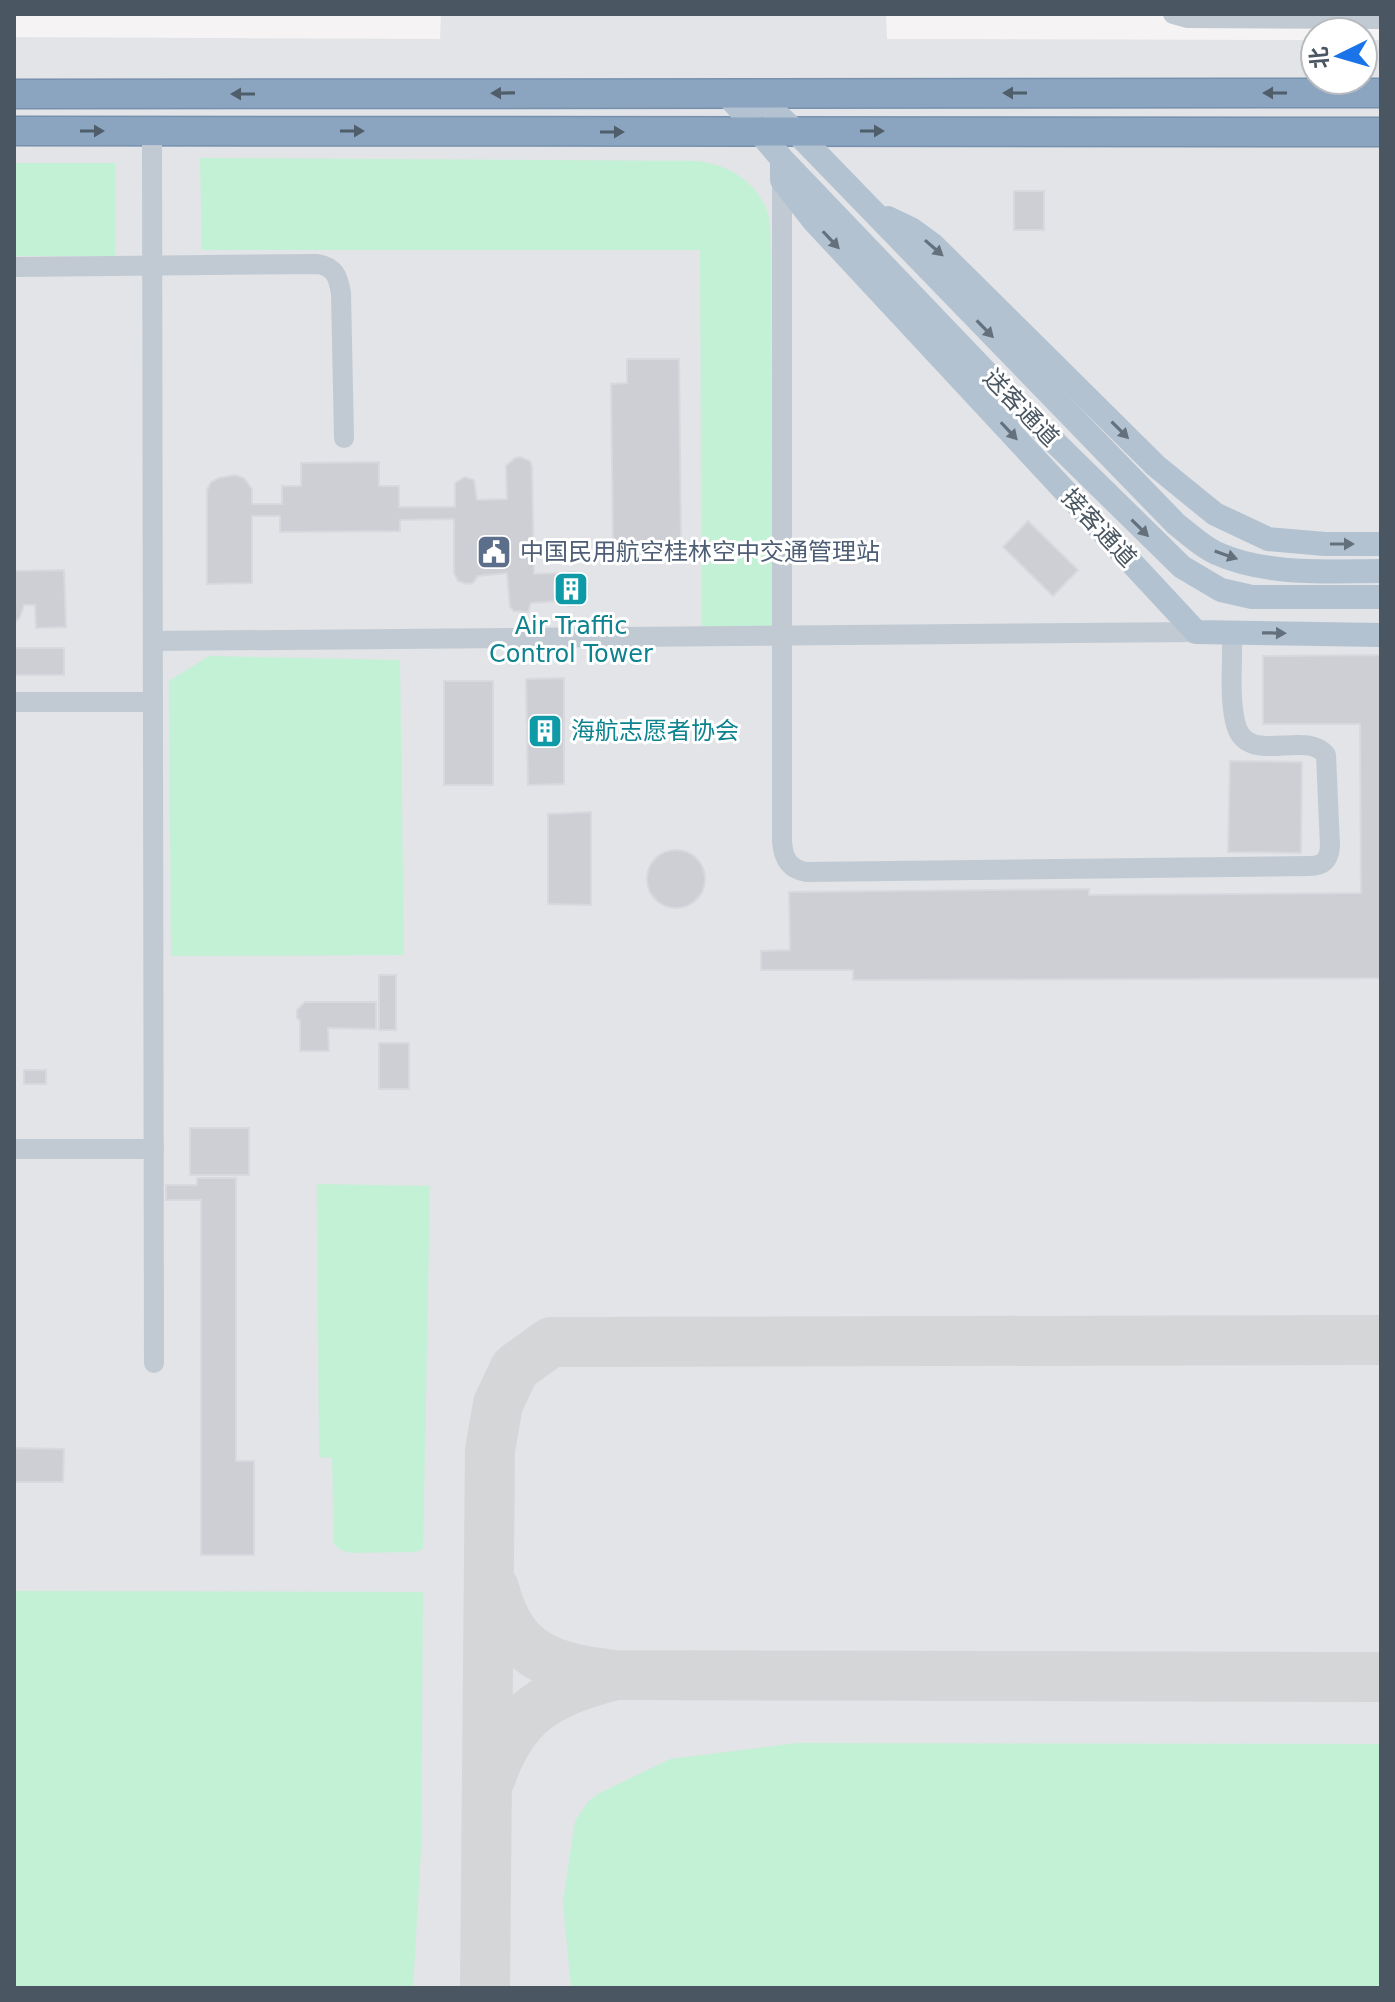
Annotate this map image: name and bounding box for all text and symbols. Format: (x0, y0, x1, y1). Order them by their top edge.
north arrow (1299, 16, 1379, 96)
text: 北 (1306, 46, 1333, 70)
one-way arrow (490, 87, 515, 99)
one-way arrow (1002, 87, 1027, 99)
one-way arrow (1262, 87, 1287, 99)
one-way arrow (230, 88, 255, 100)
one-way arrow (860, 124, 885, 137)
one-way arrow (80, 125, 105, 137)
one-way arrow (340, 125, 365, 137)
one-way arrow (600, 125, 625, 138)
one-way arrow (822, 231, 840, 250)
one-way arrow (924, 239, 944, 256)
one-way arrow (975, 319, 993, 338)
street label: 送客通道 (978, 364, 1064, 452)
one-way arrow (1110, 420, 1129, 439)
one-way arrow (999, 421, 1017, 440)
street label: 接客通道 (1056, 483, 1142, 573)
one-way arrow (1130, 518, 1149, 537)
public building icon: 中国民用航空桂林空中交通管理站 (475, 533, 513, 571)
place label: 中国民用航空桂林空中交通管理站 (520, 538, 880, 566)
one-way arrow (1330, 538, 1355, 550)
one-way arrow (1214, 550, 1238, 562)
building icon: Air Traffic Control Tower (552, 570, 590, 608)
place label: Air Traffic Control Tower (489, 612, 653, 668)
one-way arrow (1262, 627, 1287, 639)
building icon: 海航志愿者协会 (526, 712, 564, 750)
place label: 海航志愿者协会 (571, 717, 739, 745)

